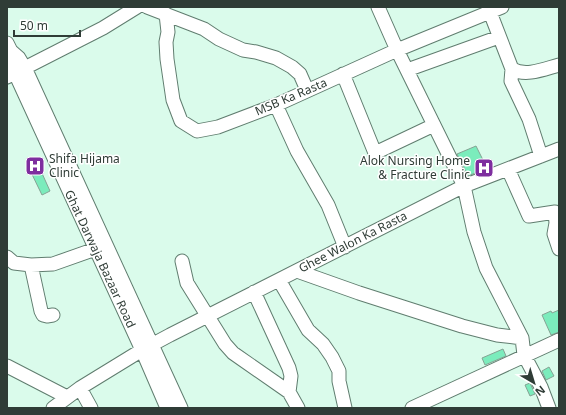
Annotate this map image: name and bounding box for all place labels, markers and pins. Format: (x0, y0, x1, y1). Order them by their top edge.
place label: Shifa Hijama Clinic (49, 150, 120, 181)
place label: Alok Nursing Home & Fracture Clinic (360, 152, 470, 183)
hospital icon: Shifa Hijama Clinic (24, 155, 46, 177)
hospital icon: Alok Nursing Home & Fracture Clinic (473, 157, 495, 179)

